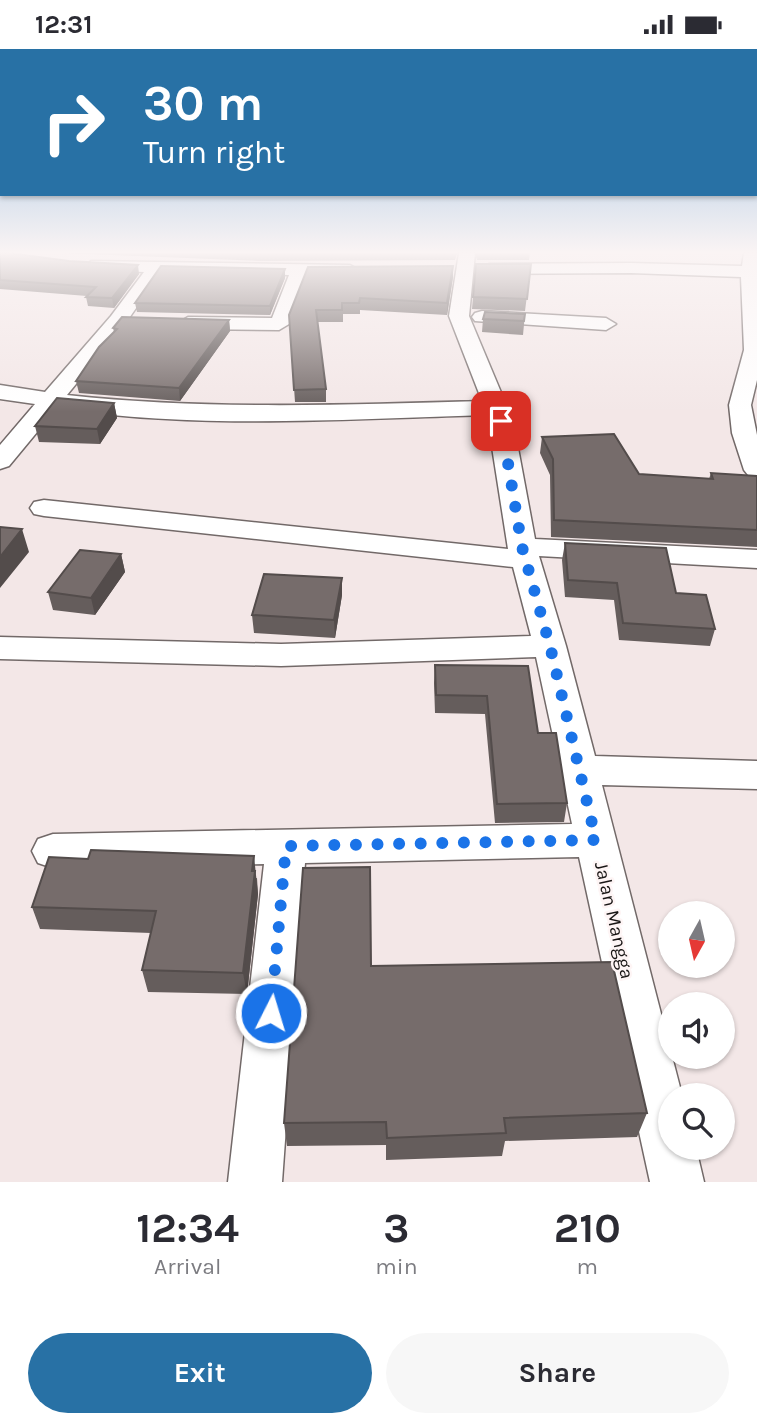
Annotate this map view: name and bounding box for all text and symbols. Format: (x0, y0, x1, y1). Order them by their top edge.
text: 12:31 (35, 9, 92, 40)
text: 30 m (143, 75, 263, 132)
icon: right (28, 77, 119, 168)
text: Turn right (143, 134, 285, 171)
pin (471, 391, 531, 451)
icon: arrive (482, 402, 520, 440)
street label: Jalan Mangga (590, 859, 638, 981)
north arrow (658, 901, 735, 978)
map controls (658, 901, 735, 1160)
position arrow (234, 976, 308, 1050)
button: sound (658, 992, 735, 1069)
button: search (658, 1083, 735, 1160)
text: 12:34 (136, 1203, 239, 1253)
text: 3 (383, 1203, 409, 1253)
text: 210 (554, 1203, 621, 1253)
text: Arrival (154, 1253, 221, 1280)
text: min (375, 1253, 418, 1280)
text: m (577, 1253, 598, 1280)
button: Exit (28, 1333, 372, 1413)
button: Share (386, 1333, 729, 1413)

